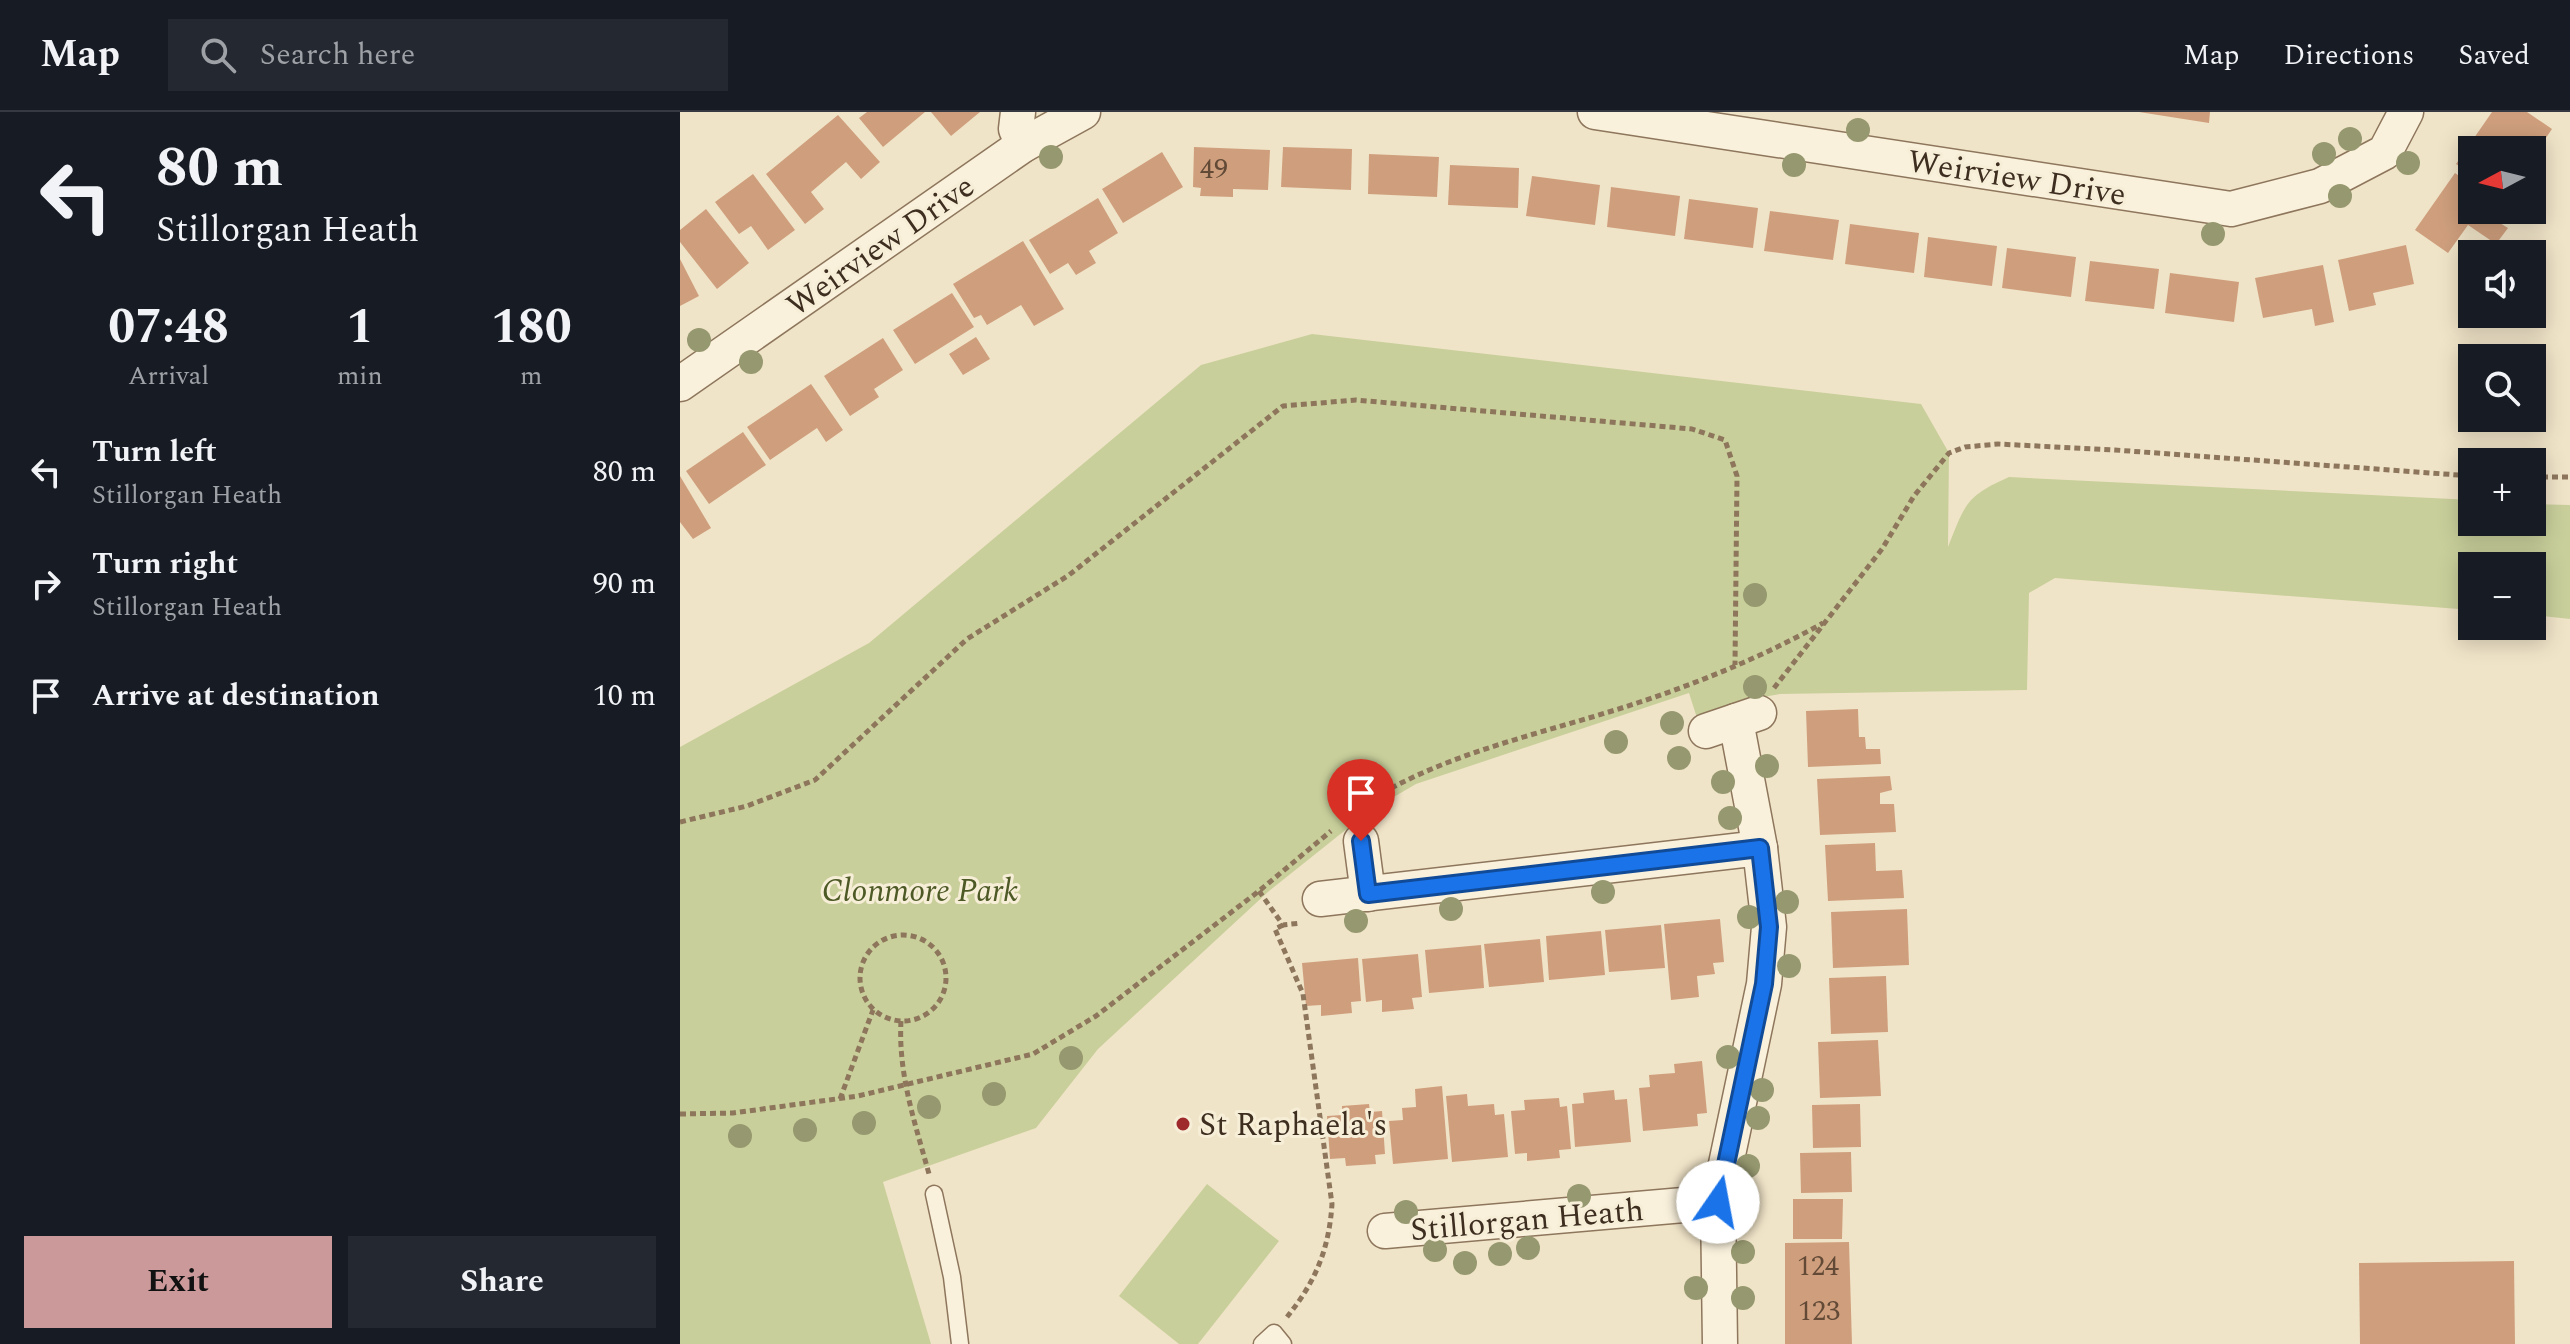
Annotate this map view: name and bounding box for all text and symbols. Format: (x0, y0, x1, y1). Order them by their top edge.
search box (168, 19, 728, 91)
text: Map (40, 26, 120, 84)
text: Search here (260, 32, 415, 78)
icon: search (196, 33, 240, 77)
text: Map (2183, 34, 2240, 77)
text: Directions (2284, 34, 2414, 77)
text: Saved (2458, 34, 2530, 77)
text: 80 m (156, 126, 283, 211)
north arrow (2458, 136, 2546, 224)
map controls (2458, 136, 2546, 640)
street label: Weirview Drive (1904, 137, 2129, 220)
icon: left (24, 144, 128, 248)
house number: 49 (1200, 148, 1228, 191)
street label: Weirview Drive (777, 163, 985, 329)
text: Stillorgan Heath (156, 203, 419, 258)
button: sound (2458, 240, 2546, 328)
text: 07:48 (108, 291, 229, 364)
text: 1 (346, 291, 373, 364)
text: 180 (491, 291, 572, 364)
button: search (2458, 344, 2546, 432)
text: Arrival (128, 356, 209, 396)
text: min (337, 356, 383, 396)
text: m (520, 356, 542, 396)
text: Turn left (92, 429, 217, 475)
button: + (2458, 448, 2546, 536)
text: 80 m (593, 449, 656, 495)
icon: left (24, 450, 68, 494)
text: Stillorgan Heath (92, 475, 282, 515)
text: Turn right (92, 541, 238, 587)
button: − (2458, 552, 2546, 640)
text: 90 m (593, 561, 656, 607)
icon: right (24, 562, 68, 606)
text: Stillorgan Heath (92, 587, 282, 627)
text: Arrive at destination (92, 673, 379, 719)
text: 10 m (593, 673, 656, 719)
icon: arrive (24, 674, 68, 718)
pin (1327, 759, 1395, 841)
icon: arrive (1339, 771, 1383, 815)
park label: Clonmore Park (822, 867, 1018, 916)
place label: St Raphaela's (1199, 1101, 1387, 1150)
marker: St Raphaela's (1174, 1115, 1192, 1133)
position arrow (1676, 1160, 1760, 1244)
street label: Stillorgan Heath (1408, 1186, 1646, 1255)
button: Exit (24, 1236, 332, 1328)
button: Share (348, 1236, 656, 1328)
house number: 124 (1797, 1245, 1839, 1288)
house number: 123 (1798, 1290, 1840, 1333)

